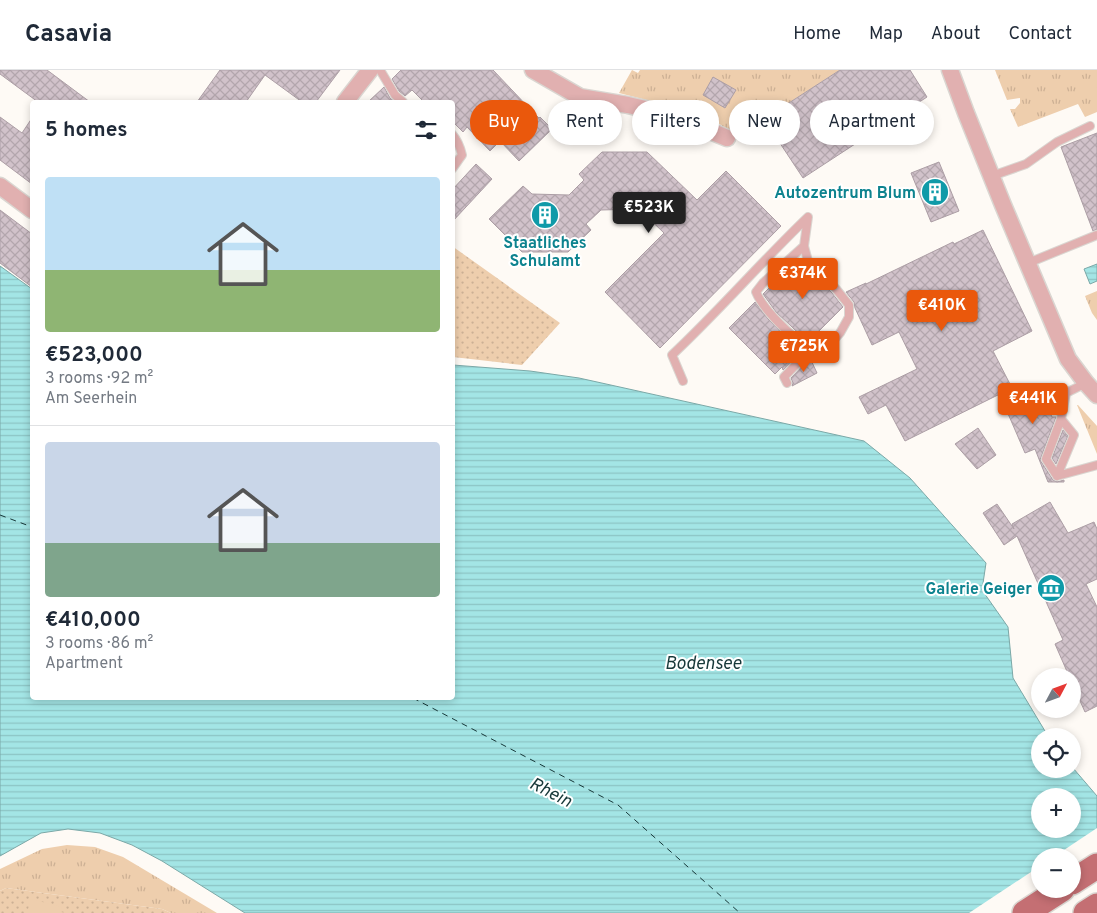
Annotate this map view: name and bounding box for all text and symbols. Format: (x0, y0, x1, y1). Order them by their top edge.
text: Casavia (25, 20, 112, 50)
text: Home (793, 23, 841, 46)
text: Map (869, 23, 903, 46)
text: About (931, 23, 980, 46)
text: Contact (1008, 23, 1072, 46)
chip: Buy (470, 100, 538, 145)
chip: Rent (548, 100, 622, 145)
chip: Filters (632, 100, 719, 145)
chip: New (729, 100, 800, 145)
chip: Apartment (810, 100, 934, 145)
icon: filters (412, 116, 440, 144)
text: 5 homes (45, 117, 128, 144)
building icon: Autozentrum Blum (920, 177, 950, 207)
place label: Autozentrum Blum (774, 184, 916, 204)
pin: €523K (614, 191, 684, 234)
text: €523K (624, 198, 674, 218)
building icon: Staatliches Schulamt (530, 200, 560, 230)
icon: home (198, 209, 288, 299)
place label: Staatliches Schulamt (503, 234, 587, 272)
pin: €374K (768, 258, 838, 300)
text: €374K (779, 264, 827, 284)
pin: €410K (907, 290, 977, 332)
text: €410K (918, 296, 966, 316)
pin: €725K (769, 330, 839, 373)
text: €725K (779, 337, 829, 357)
text: €523,000 (45, 342, 143, 369)
text: 3 rooms · 92 m² (45, 369, 153, 389)
pin: €441K (998, 382, 1068, 425)
text: Am Seerhein (45, 389, 137, 409)
text: €441K (1009, 389, 1057, 409)
icon: home (198, 475, 288, 565)
museum icon: Galerie Geiger (1036, 573, 1066, 603)
place label: Galerie Geiger (925, 580, 1032, 600)
text: €410,000 (45, 607, 141, 634)
text: 3 rooms · 86 m² (45, 634, 153, 654)
water label: Bodensee (665, 653, 742, 676)
text: Apartment (45, 654, 123, 674)
north arrow (1031, 668, 1081, 718)
map controls (1031, 668, 1081, 898)
button: locate (1031, 728, 1081, 778)
water label: Rhein (525, 773, 576, 814)
button: + (1031, 788, 1081, 838)
button: − (1031, 848, 1081, 898)

